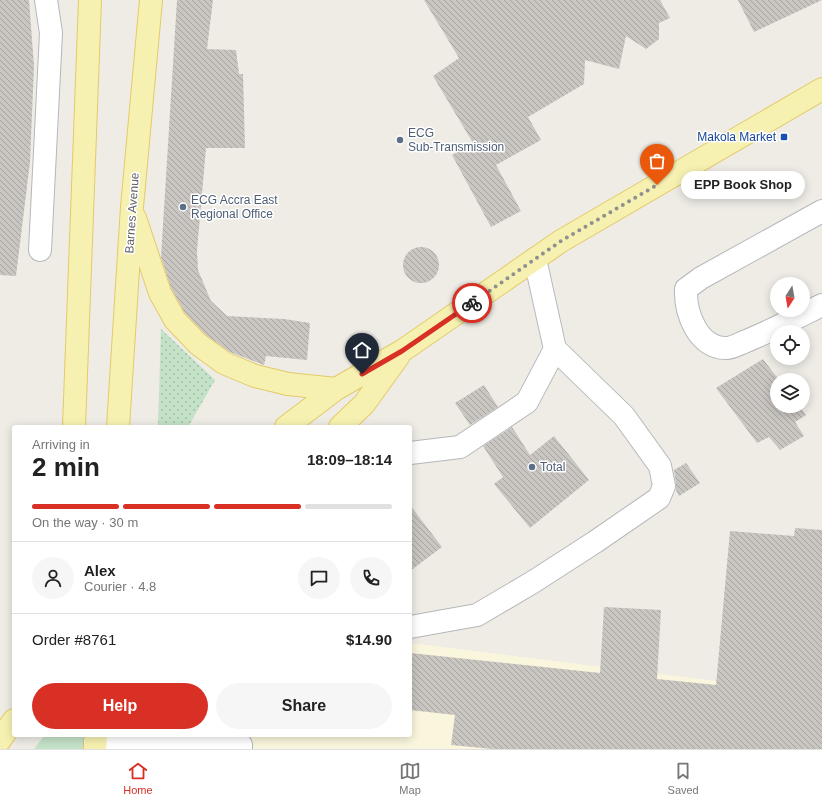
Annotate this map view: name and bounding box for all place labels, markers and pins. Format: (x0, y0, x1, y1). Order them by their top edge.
place label: ECG Sub-Transmission (408, 126, 504, 154)
place label: Makola Market (697, 130, 777, 144)
marker: Makola Market (779, 132, 789, 142)
marker: ECG Sub-Transmission (395, 135, 405, 145)
pin (640, 144, 674, 185)
callout: EPP Book Shop (681, 171, 805, 199)
place label: ECG Accra East Regional Office (191, 193, 278, 221)
marker: ECG Accra East Regional Office (178, 202, 188, 212)
pin (345, 333, 379, 374)
place label: Total (540, 460, 565, 474)
marker: Total (527, 462, 537, 472)

